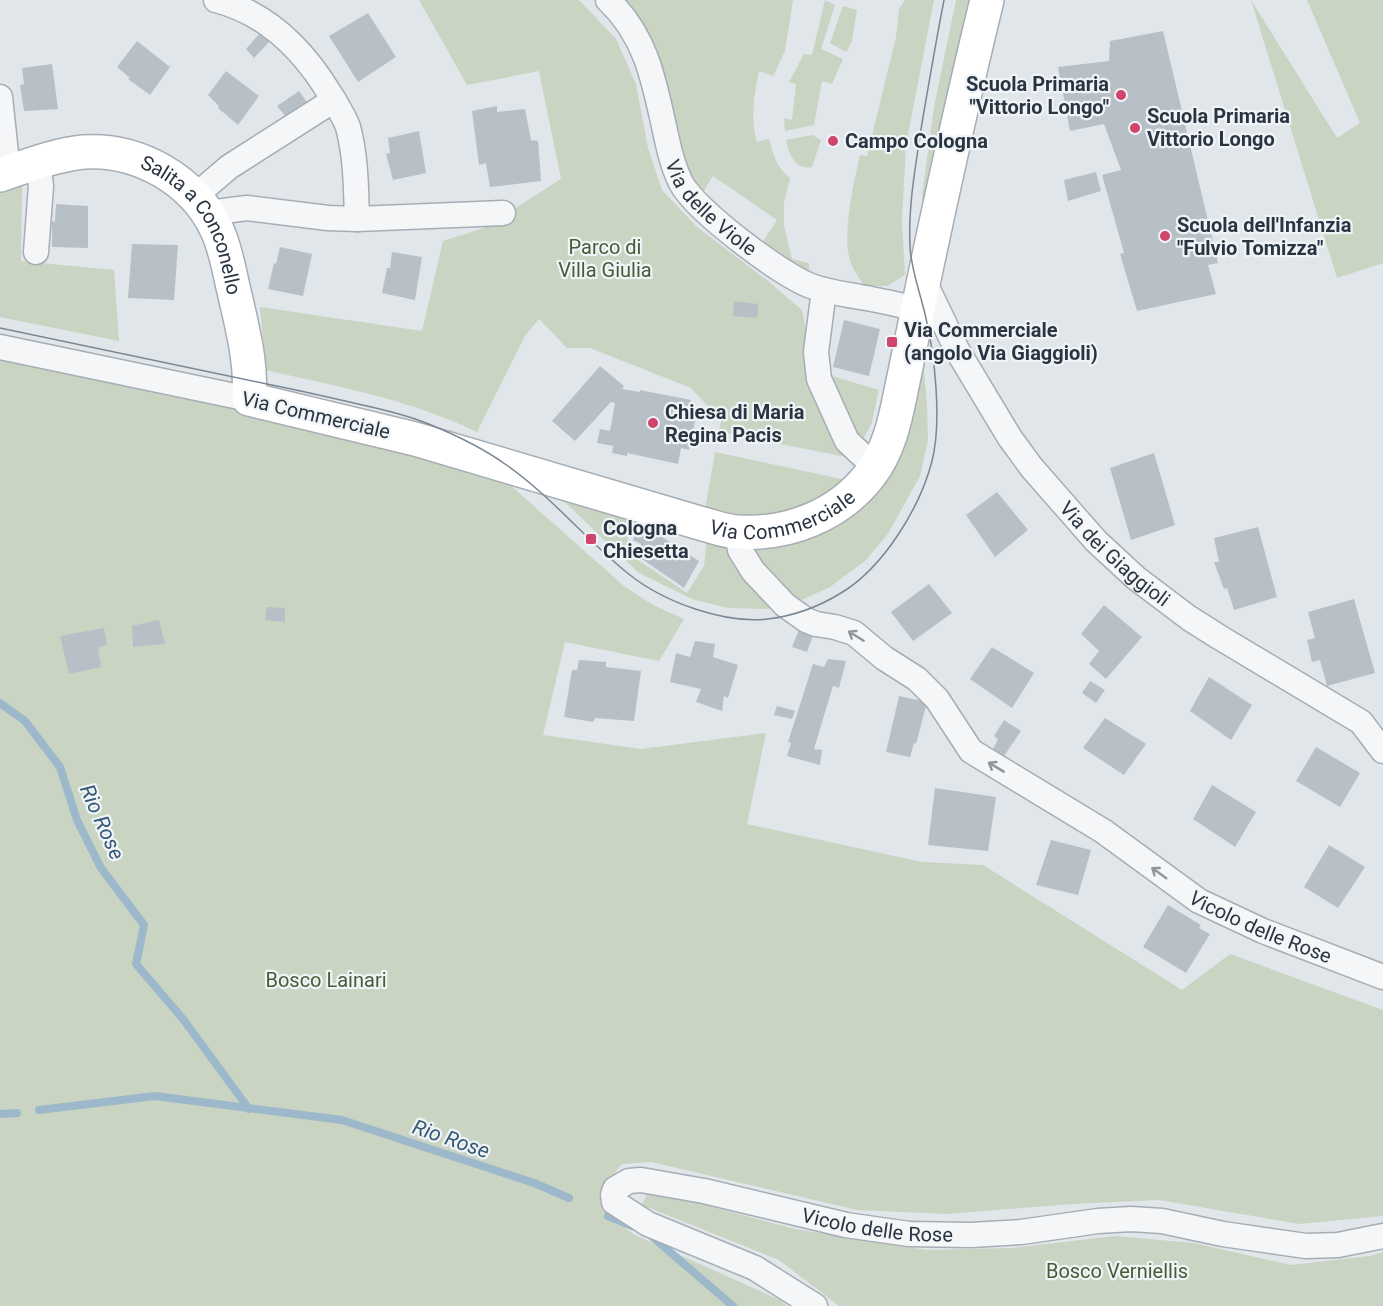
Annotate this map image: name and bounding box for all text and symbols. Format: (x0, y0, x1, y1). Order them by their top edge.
place label: Scuola Primaria "Vittorio Longo" (966, 72, 1109, 119)
marker: Scuola Primaria "Vittorio Longo" (1114, 88, 1128, 102)
place label: Scuola Primaria Vittorio Longo (1147, 104, 1290, 151)
marker: Scuola Primaria Vittorio Longo (1128, 121, 1142, 135)
place label: Campo Cologna (845, 129, 988, 153)
marker: Campo Cologna (826, 134, 840, 148)
street label: Salita a Conconello (137, 150, 246, 297)
street label: Via delle Viole (661, 156, 762, 261)
place label: Scuola dell'Infanzia "Fulvio Tomizza" (1177, 213, 1352, 260)
marker: Scuola dell'Infanzia "Fulvio Tomizza" (1158, 229, 1172, 243)
park label: Parco di Villa Giulia (558, 235, 652, 282)
place label: Via Commerciale (angolo Via Giaggioli) (904, 318, 1098, 365)
marker: Via Commerciale (angolo Via Giaggioli) (885, 335, 899, 349)
street label: Via Commerciale (239, 386, 393, 444)
place label: Chiesa di Maria Regina Pacis (665, 400, 805, 447)
marker: Chiesa di Maria Regina Pacis (646, 416, 660, 430)
street label: Via Commerciale (707, 485, 860, 544)
street label: Via dei Giaggioli (1055, 496, 1175, 611)
place label: Cologna Chiesetta (603, 516, 689, 563)
marker: Cologna Chiesetta (584, 532, 598, 546)
one-way arrow (848, 630, 865, 643)
one-way arrow (988, 760, 1005, 772)
water label: Rio Rose (75, 781, 129, 863)
one-way arrow (1152, 867, 1168, 880)
street label: Vicolo delle Rose (1184, 886, 1335, 968)
park label: Bosco Lainari (265, 968, 387, 992)
water label: Rio Rose (409, 1115, 493, 1163)
street label: Vicolo delle Rose (799, 1203, 953, 1247)
park label: Bosco Verniellis (1046, 1259, 1188, 1283)

